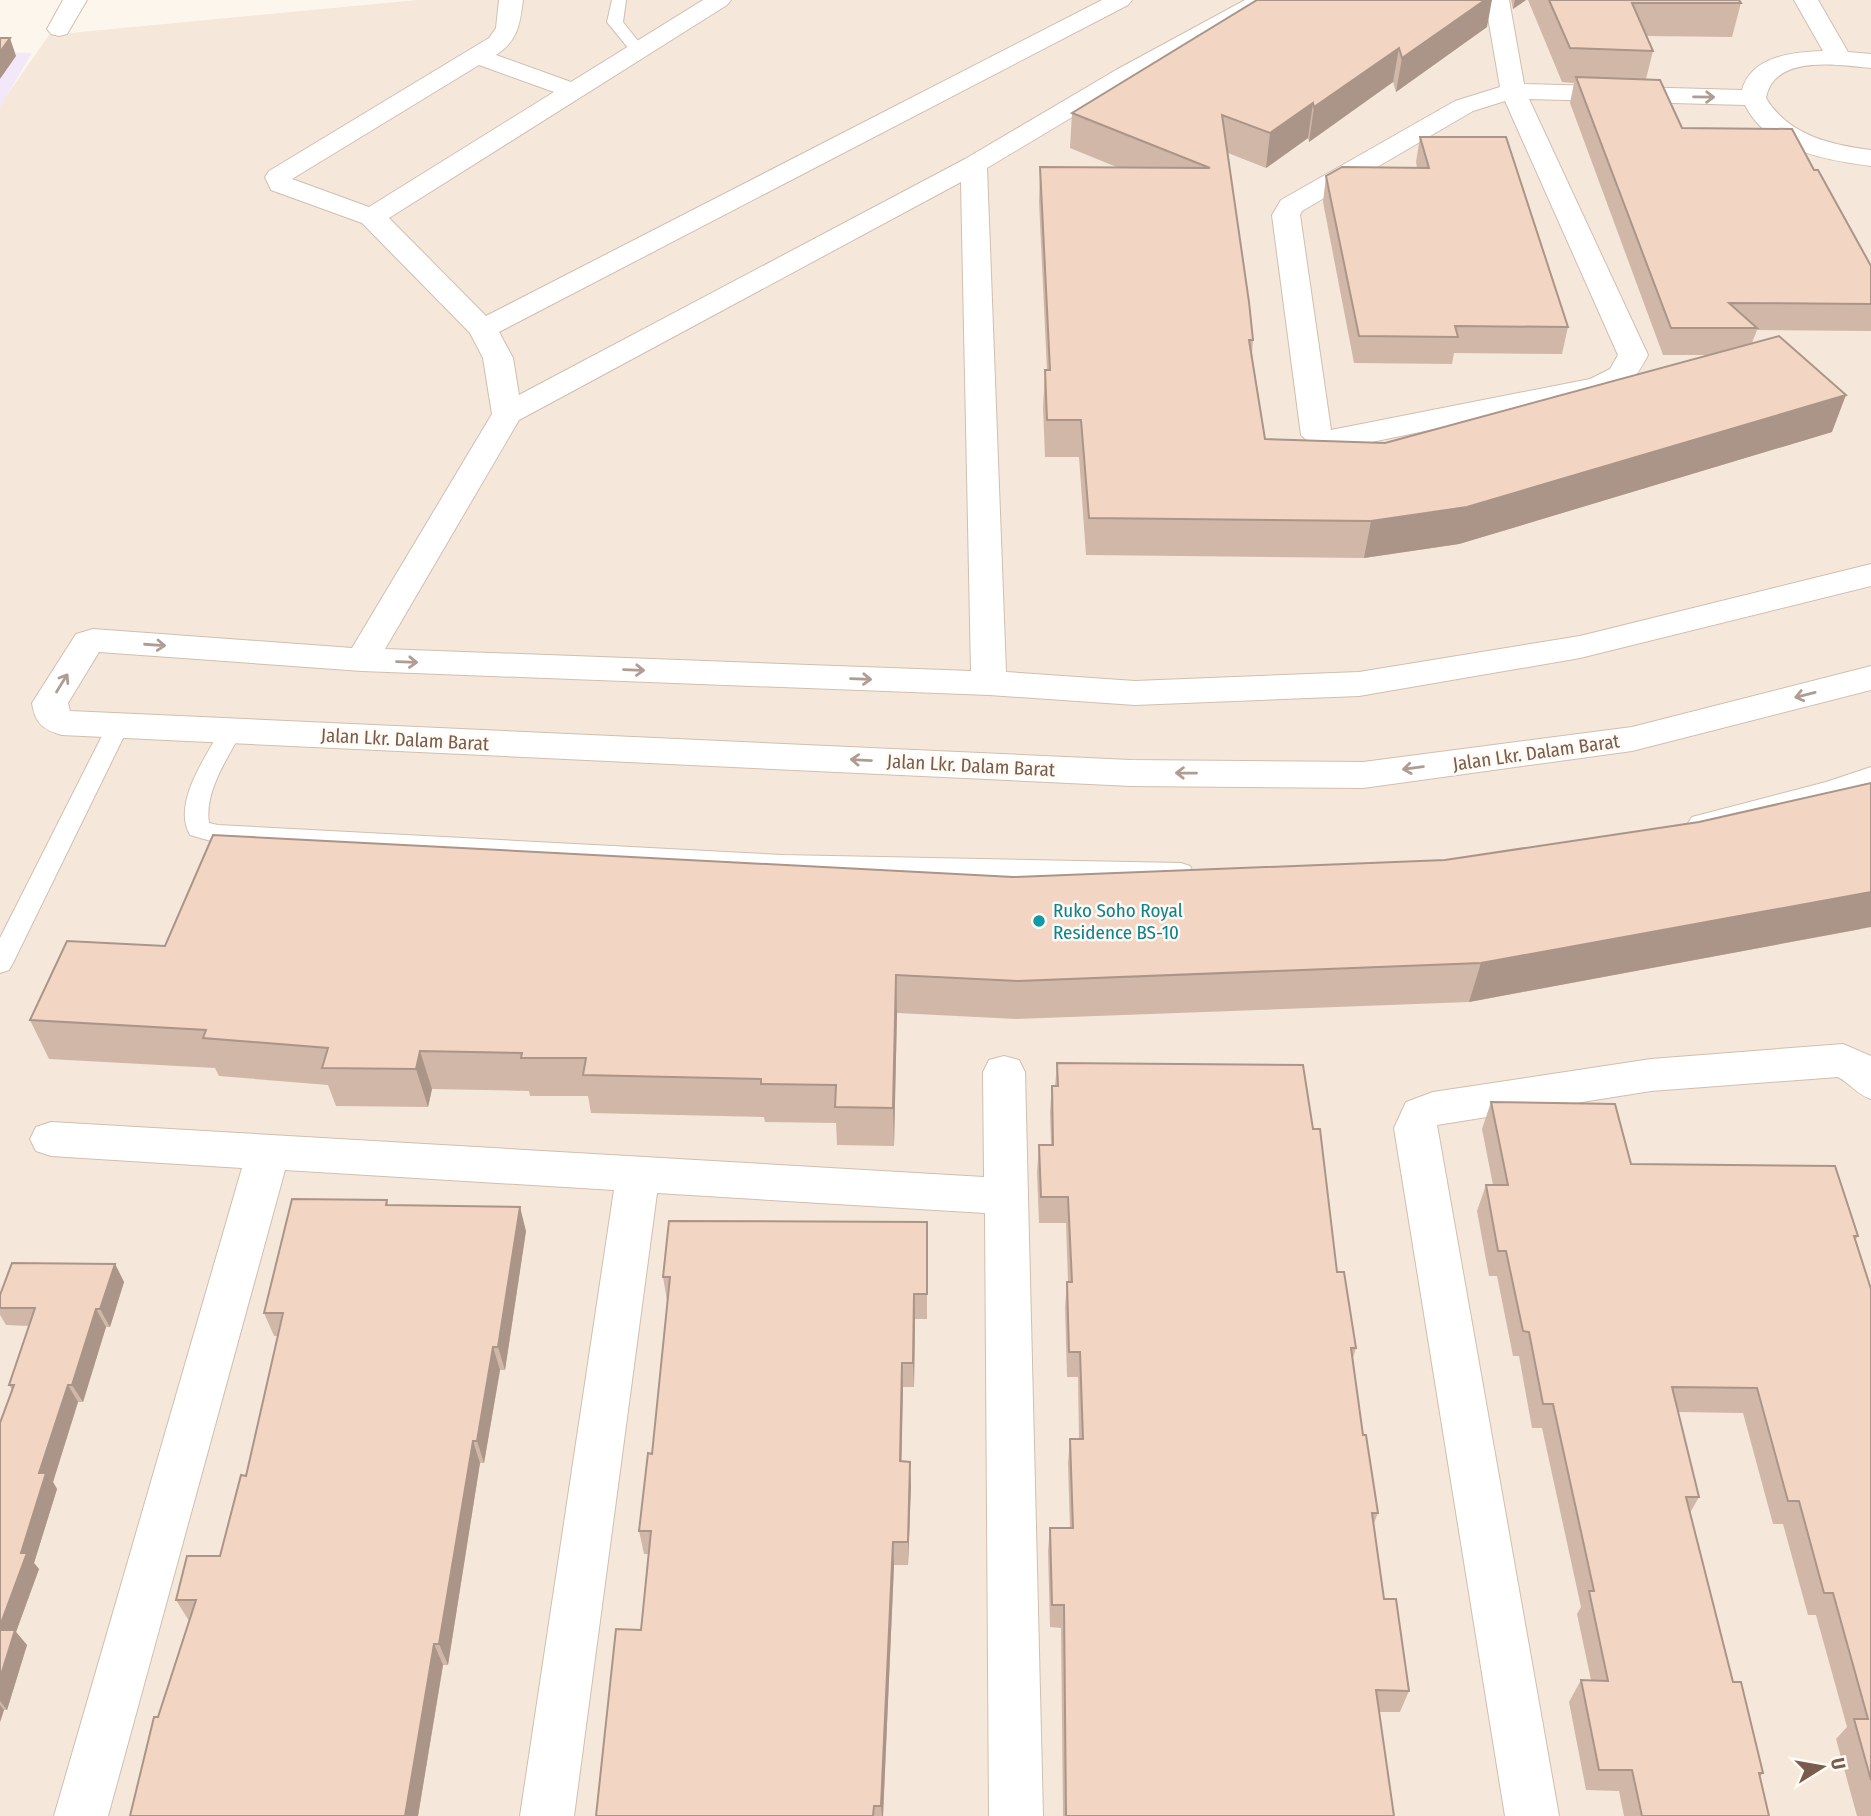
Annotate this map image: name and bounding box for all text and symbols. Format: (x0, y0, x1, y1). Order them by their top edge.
one-way arrow (1692, 90, 1715, 104)
one-way arrow (144, 639, 166, 652)
one-way arrow (395, 655, 418, 668)
one-way arrow (622, 664, 645, 677)
one-way arrow (850, 672, 873, 685)
one-way arrow (55, 674, 69, 694)
one-way arrow (1794, 689, 1817, 702)
street label: Jalan Lkr. Dalam Barat (320, 724, 490, 755)
street label: Jalan Lkr. Dalam Barat (1451, 729, 1622, 776)
street label: Jalan Lkr. Dalam Barat (886, 750, 1056, 781)
one-way arrow (850, 754, 873, 767)
one-way arrow (1403, 762, 1425, 775)
one-way arrow (1175, 766, 1198, 780)
place label: Ruko Soho Royal Residence BS-10 (1053, 899, 1183, 944)
marker: Ruko Soho Royal Residence BS-10 (1031, 913, 1047, 929)
north arrow (1787, 1732, 1857, 1802)
text: U (1826, 1756, 1851, 1772)

